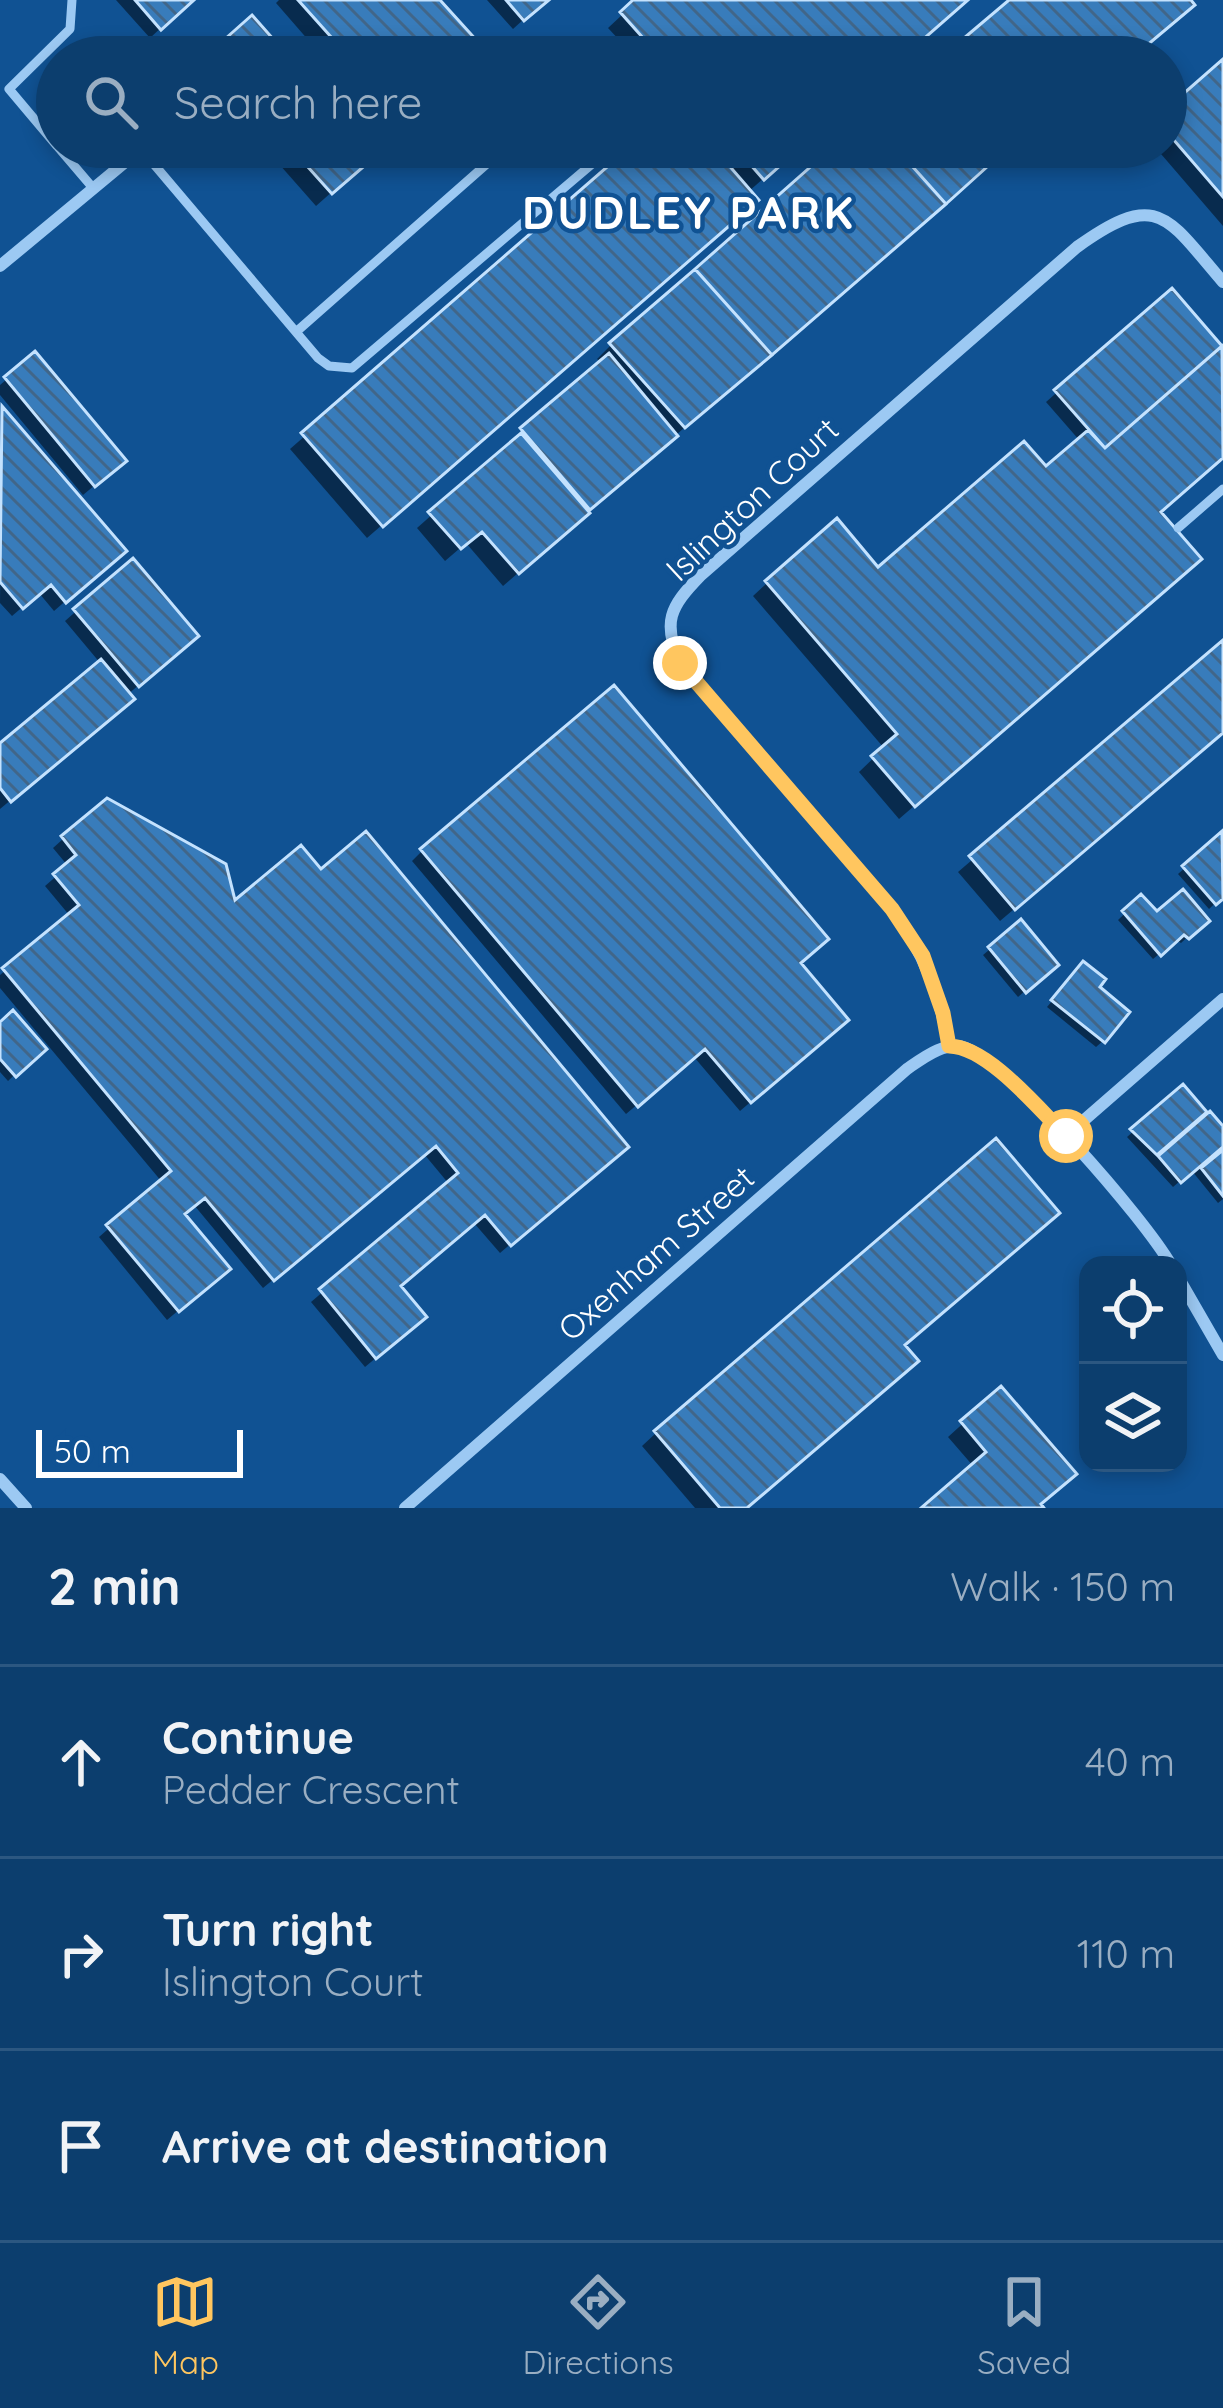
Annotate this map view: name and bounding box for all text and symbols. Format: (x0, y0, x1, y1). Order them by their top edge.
search box (36, 36, 1187, 168)
icon: search (78, 69, 144, 135)
text: Search here (174, 74, 422, 130)
district label: DUDLEY PARK (522, 184, 856, 240)
street label: Islington Court (657, 408, 847, 589)
route end (653, 636, 707, 690)
route start (1039, 1109, 1093, 1163)
street label: Oxenham Street (549, 1156, 762, 1349)
map controls (1079, 1256, 1187, 1472)
button: locate (1079, 1256, 1187, 1364)
button: layers (1079, 1364, 1187, 1472)
scale bar (36, 1424, 243, 1477)
text: 50 m (54, 1430, 131, 1471)
text: 2 min (48, 1554, 181, 1618)
text: Walk · 150 m (950, 1562, 1175, 1611)
text: Continue (162, 1709, 354, 1765)
icon: ahead (48, 1729, 114, 1795)
text: 40 m (1085, 1737, 1175, 1786)
text: Pedder Crescent (162, 1765, 460, 1814)
text: Turn right (162, 1901, 374, 1957)
icon: right (48, 1921, 114, 1987)
text: 110 m (1077, 1929, 1175, 1978)
text: Islington Court (162, 1957, 423, 2006)
icon: arrive (48, 2113, 114, 2179)
text: Arrive at destination (162, 2118, 608, 2174)
tab: Map (152, 2269, 219, 2382)
tab: Directions (522, 2269, 674, 2382)
tab: Saved (977, 2269, 1071, 2382)

